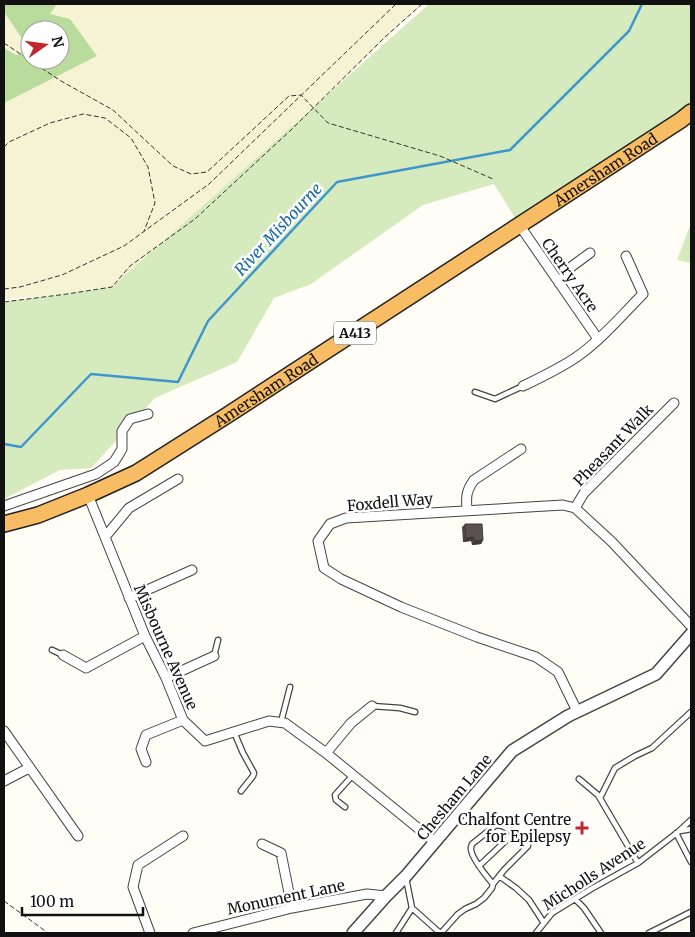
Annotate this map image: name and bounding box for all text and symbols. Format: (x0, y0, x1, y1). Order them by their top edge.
north arrow (20, 20, 70, 70)
text: N (48, 34, 68, 49)
street label: Amersham Road (549, 129, 661, 210)
water label: River Misbourne (230, 179, 326, 279)
street label: Cherry Acre (538, 234, 602, 316)
road number: A413 (334, 322, 376, 344)
street label: Amersham Road (210, 349, 321, 431)
street label: Pheasant Walk (569, 400, 657, 490)
street label: Foxdell Way (346, 489, 434, 515)
street label: Misbourne Avenue (130, 581, 202, 713)
street label: Chesham Lane (412, 750, 496, 844)
place label: Chalfont Centre for Epilepsy (458, 810, 571, 846)
marker: Chalfont Centre for Epilepsy (575, 821, 589, 835)
street label: Micholls Avenue (539, 834, 649, 914)
street label: Monument Lane (225, 875, 347, 919)
scale bar (22, 884, 144, 916)
text: 100 m (30, 892, 74, 911)

